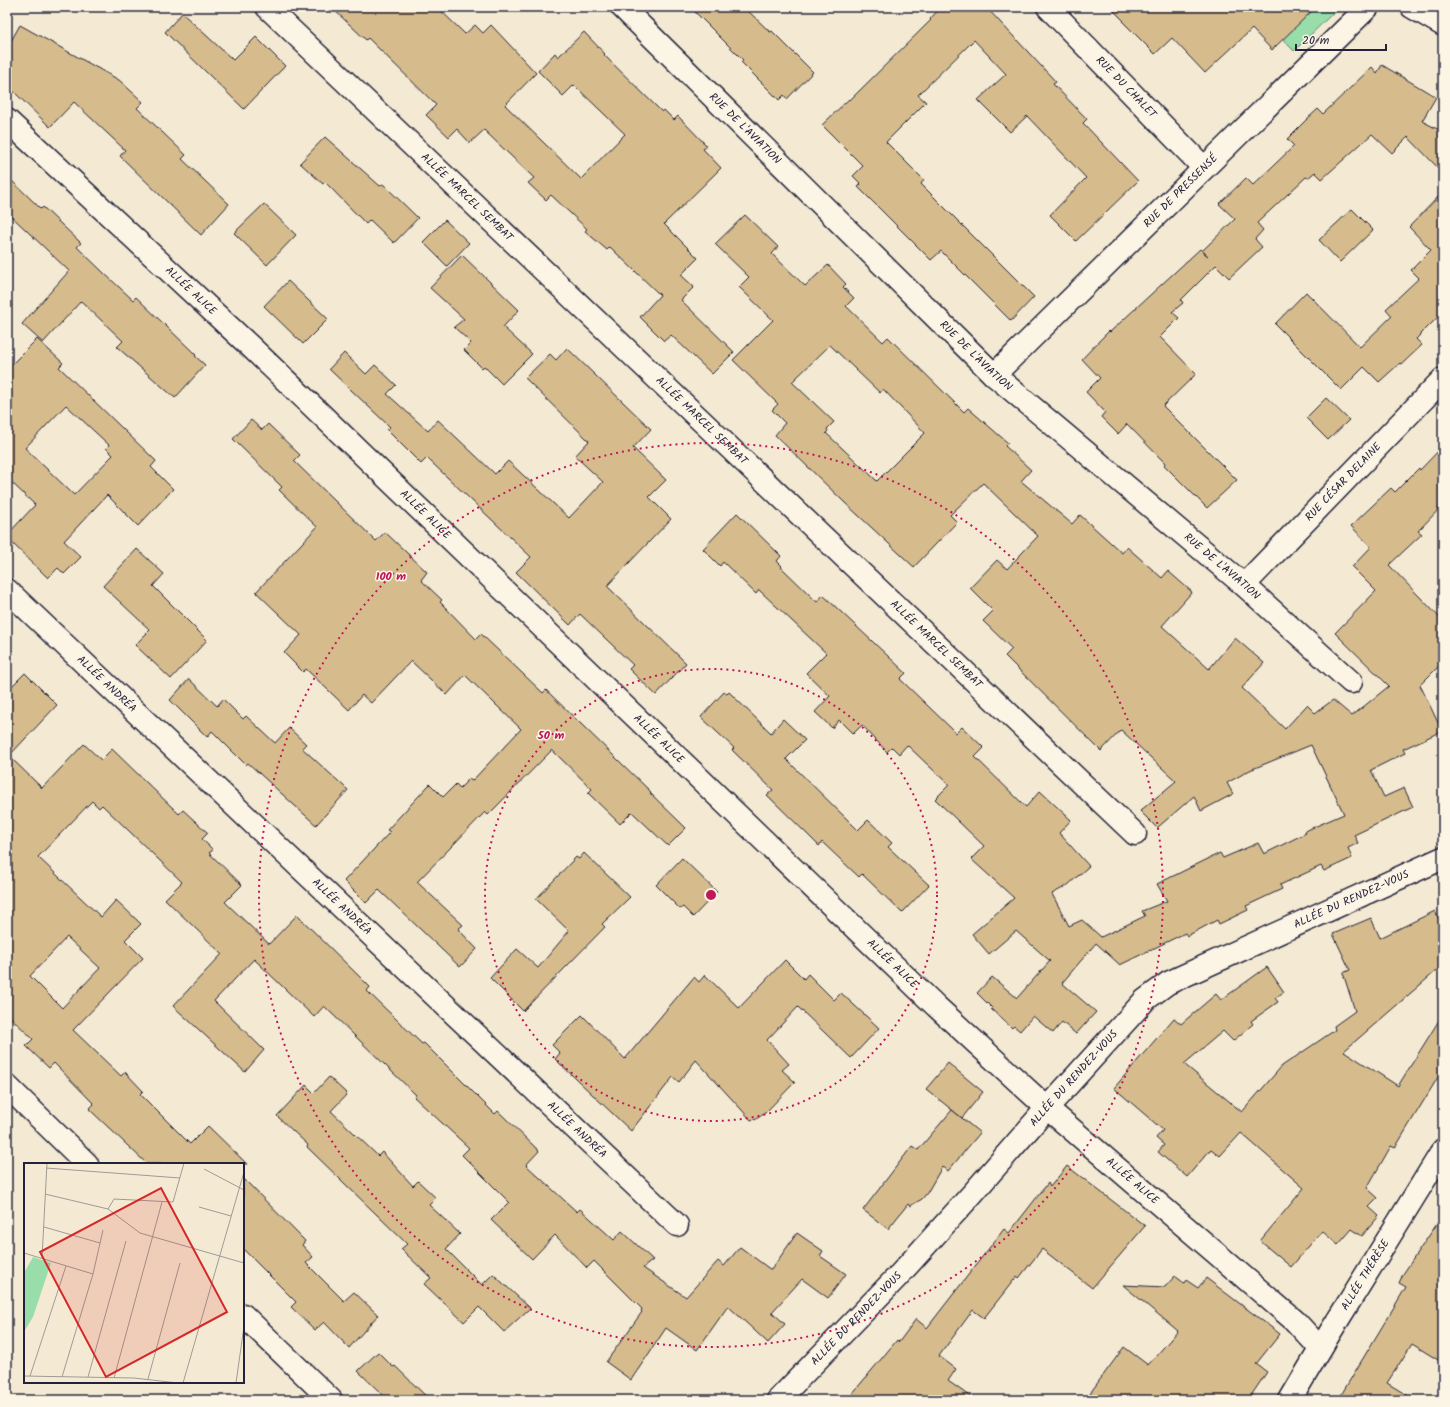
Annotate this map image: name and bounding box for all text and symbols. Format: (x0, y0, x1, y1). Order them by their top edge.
scale bar (1296, 26, 1386, 52)
text: 20 m (1302, 31, 1330, 50)
street label: RUE DU CHALET (1091, 52, 1161, 124)
street label: RUE DE L'AVIATION (705, 89, 786, 169)
street label: ALLÉE MARCEL SEMBAT (416, 149, 518, 247)
street label: RUE DE PRESSENSÉ (1139, 150, 1223, 232)
street label: ALLÉE ALICE (161, 262, 221, 320)
street label: RUE DE L'AVIATION (935, 316, 1017, 396)
street label: ALLÉE MARCEL SEMBAT (651, 372, 753, 470)
street label: RUE CÉSAR DELAINE (1301, 438, 1386, 526)
street label: ALLÉE ALICE (395, 486, 455, 544)
street label: RUE DE L'AVIATION (1180, 529, 1265, 605)
text: 100 m (376, 567, 406, 586)
street label: ALLÉE MARCEL SEMBAT (886, 596, 987, 694)
street label: ALLÉE ANDRÉA (72, 651, 141, 717)
street label: ALLÉE ALICE (629, 710, 689, 769)
text: 50 m (537, 726, 565, 745)
street label: ALLÉE DU RENDEZ-VOUS (1291, 866, 1412, 934)
street label: ALLÉE ANDRÉA (308, 874, 376, 940)
centre of rings (704, 888, 718, 902)
street label: ALLÉE ALICE (862, 935, 922, 993)
street label: ALLÉE DU RENDEZ-VOUS (1025, 1026, 1123, 1131)
street label: ALLÉE ANDRÉA (543, 1097, 611, 1163)
street label: ALLÉE ALICE (1102, 1153, 1163, 1210)
inset map (24, 1163, 244, 1383)
street label: ALLÉE THÉRÈSE (1337, 1235, 1395, 1314)
street label: ALLÉE DU RENDEZ-VOUS (807, 1268, 907, 1370)

